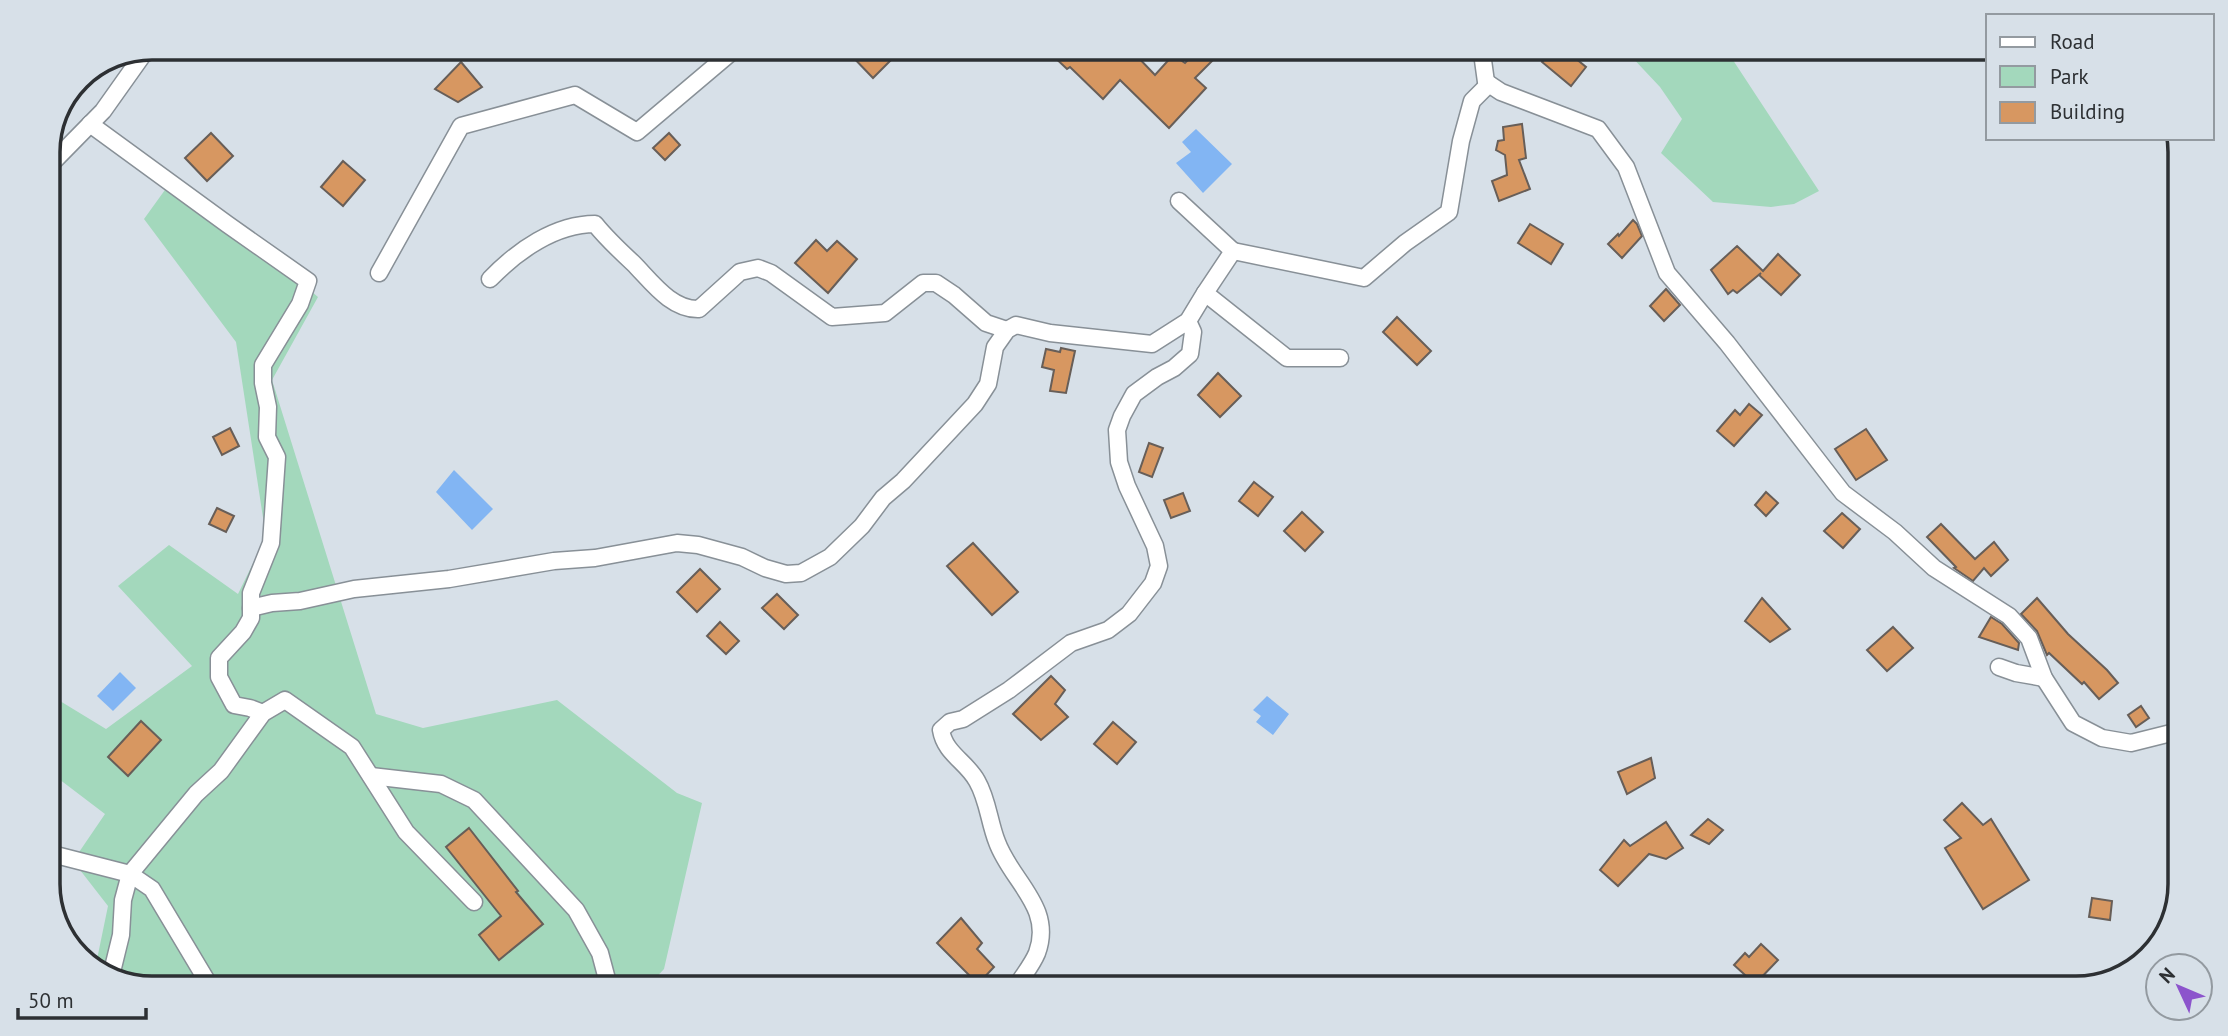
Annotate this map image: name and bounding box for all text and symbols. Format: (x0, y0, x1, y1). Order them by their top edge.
legend (1986, 14, 2214, 140)
text: Road (2050, 28, 2094, 55)
text: Park (2050, 63, 2089, 90)
text: Building (2050, 98, 2125, 125)
north arrow (2144, 952, 2214, 1022)
text: N (2154, 962, 2180, 988)
scale bar (18, 976, 145, 1020)
text: 50 m (28, 987, 74, 1014)

